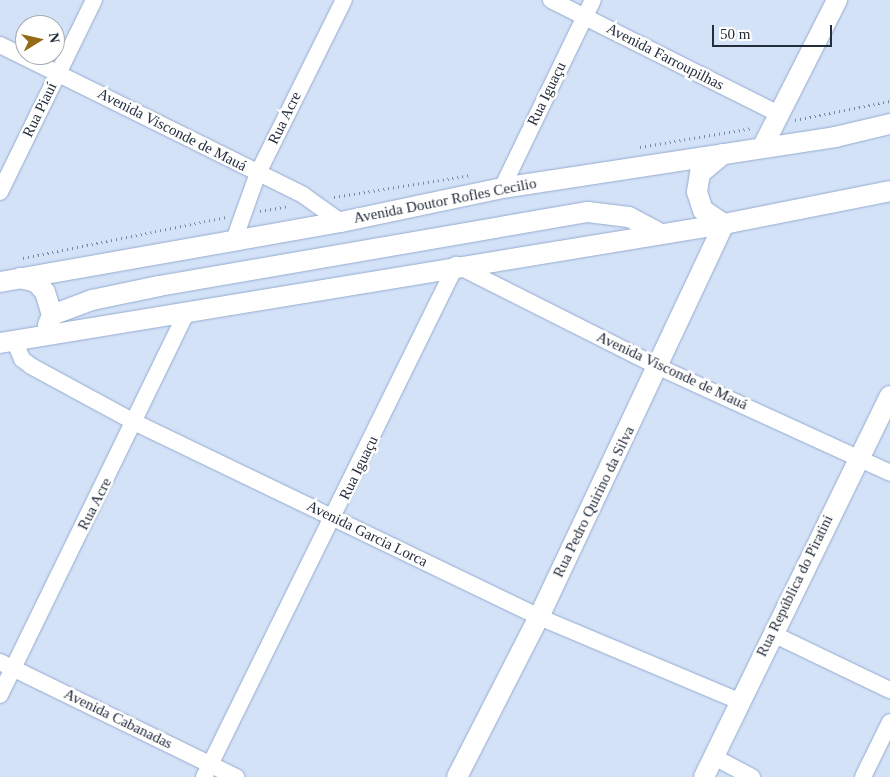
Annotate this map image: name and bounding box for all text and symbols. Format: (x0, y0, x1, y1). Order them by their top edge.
north arrow (15, 15, 65, 65)
scale bar (715, 15, 835, 47)
street label: Avenida Farroupilhas (603, 20, 727, 94)
text: 50 m (720, 26, 750, 42)
text: N (46, 32, 63, 44)
street label: Rua Iguaçu (524, 59, 570, 129)
street label: Rua Piauí (19, 80, 61, 140)
street label: Avenida Visconde de Mauá (94, 85, 250, 175)
street label: Rua Acre (264, 88, 306, 148)
street label: Avenida Doutor Rofles Cecilio (352, 174, 538, 228)
street label: Avenida Visconde de Mauá (593, 328, 751, 414)
street label: Rua Pedro Quirino da Silva (550, 424, 638, 580)
street label: Rua Iguaçu (336, 433, 382, 503)
street label: Rua Acre (74, 474, 116, 534)
street label: Avenida Garcia Lorca (304, 497, 430, 571)
street label: Rua República do Piratini (753, 512, 837, 660)
street label: Avenida Cabanadas (61, 685, 175, 753)

